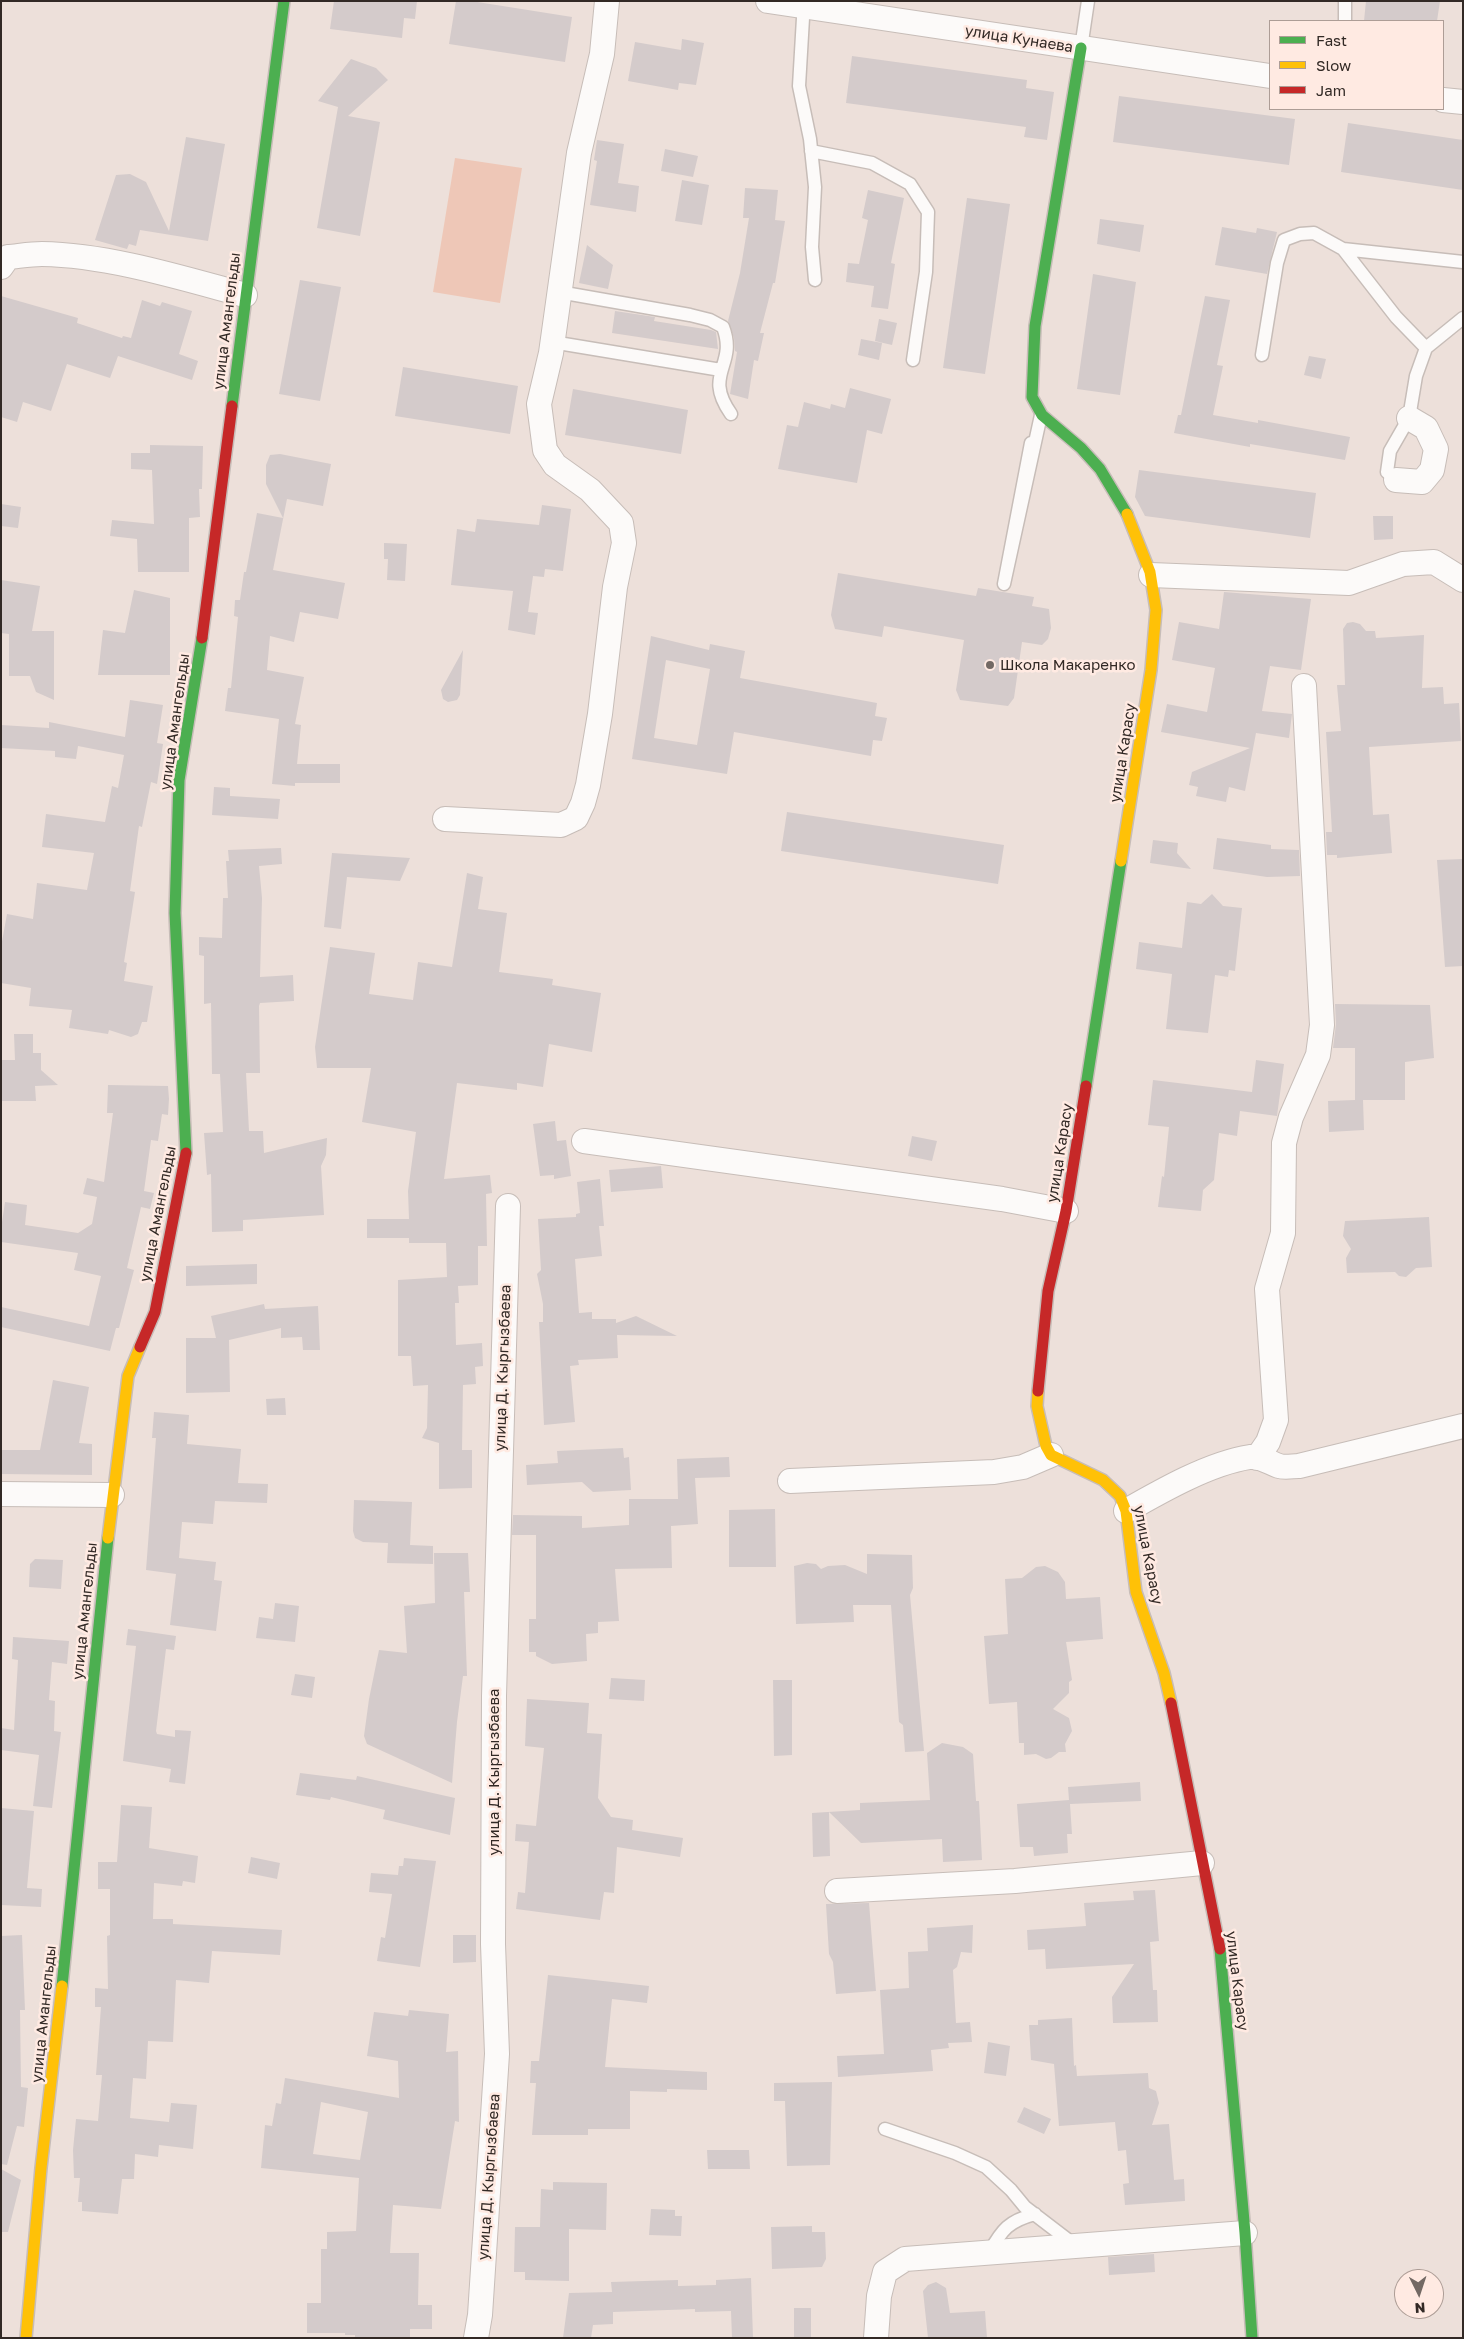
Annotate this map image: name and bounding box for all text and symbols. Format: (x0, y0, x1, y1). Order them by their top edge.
legend (1269, 20, 1444, 110)
street label: улица Кунаева (964, 22, 1074, 56)
text: Fast (1316, 31, 1347, 49)
text: Slow (1316, 56, 1351, 74)
text: Jam (1316, 81, 1346, 99)
street label: улица Амангельды (210, 251, 244, 391)
street label: улица Амангельды (156, 652, 194, 792)
place label: Школа Макаренко (1000, 656, 1135, 674)
marker: Школа Макаренко (984, 659, 996, 671)
street label: улица Карасу (1106, 702, 1140, 804)
street label: улица Карасу (1043, 1102, 1077, 1204)
street label: улица Амангельды (136, 1144, 180, 1284)
street label: улица Д. Кыргызбаева (491, 1284, 515, 1452)
street label: улица Карасу (1130, 1504, 1166, 1606)
street label: улица Амангельды (69, 1541, 101, 1681)
street label: улица Д. Кыргызбаева (485, 1689, 503, 1855)
street label: улица Карасу (1222, 1930, 1252, 2032)
street label: улица Амангельды (28, 1944, 60, 2084)
street label: улица Д. Кыргызбаева (474, 2093, 504, 2261)
north arrow (1394, 2269, 1444, 2319)
text: N (1414, 2300, 1426, 2317)

